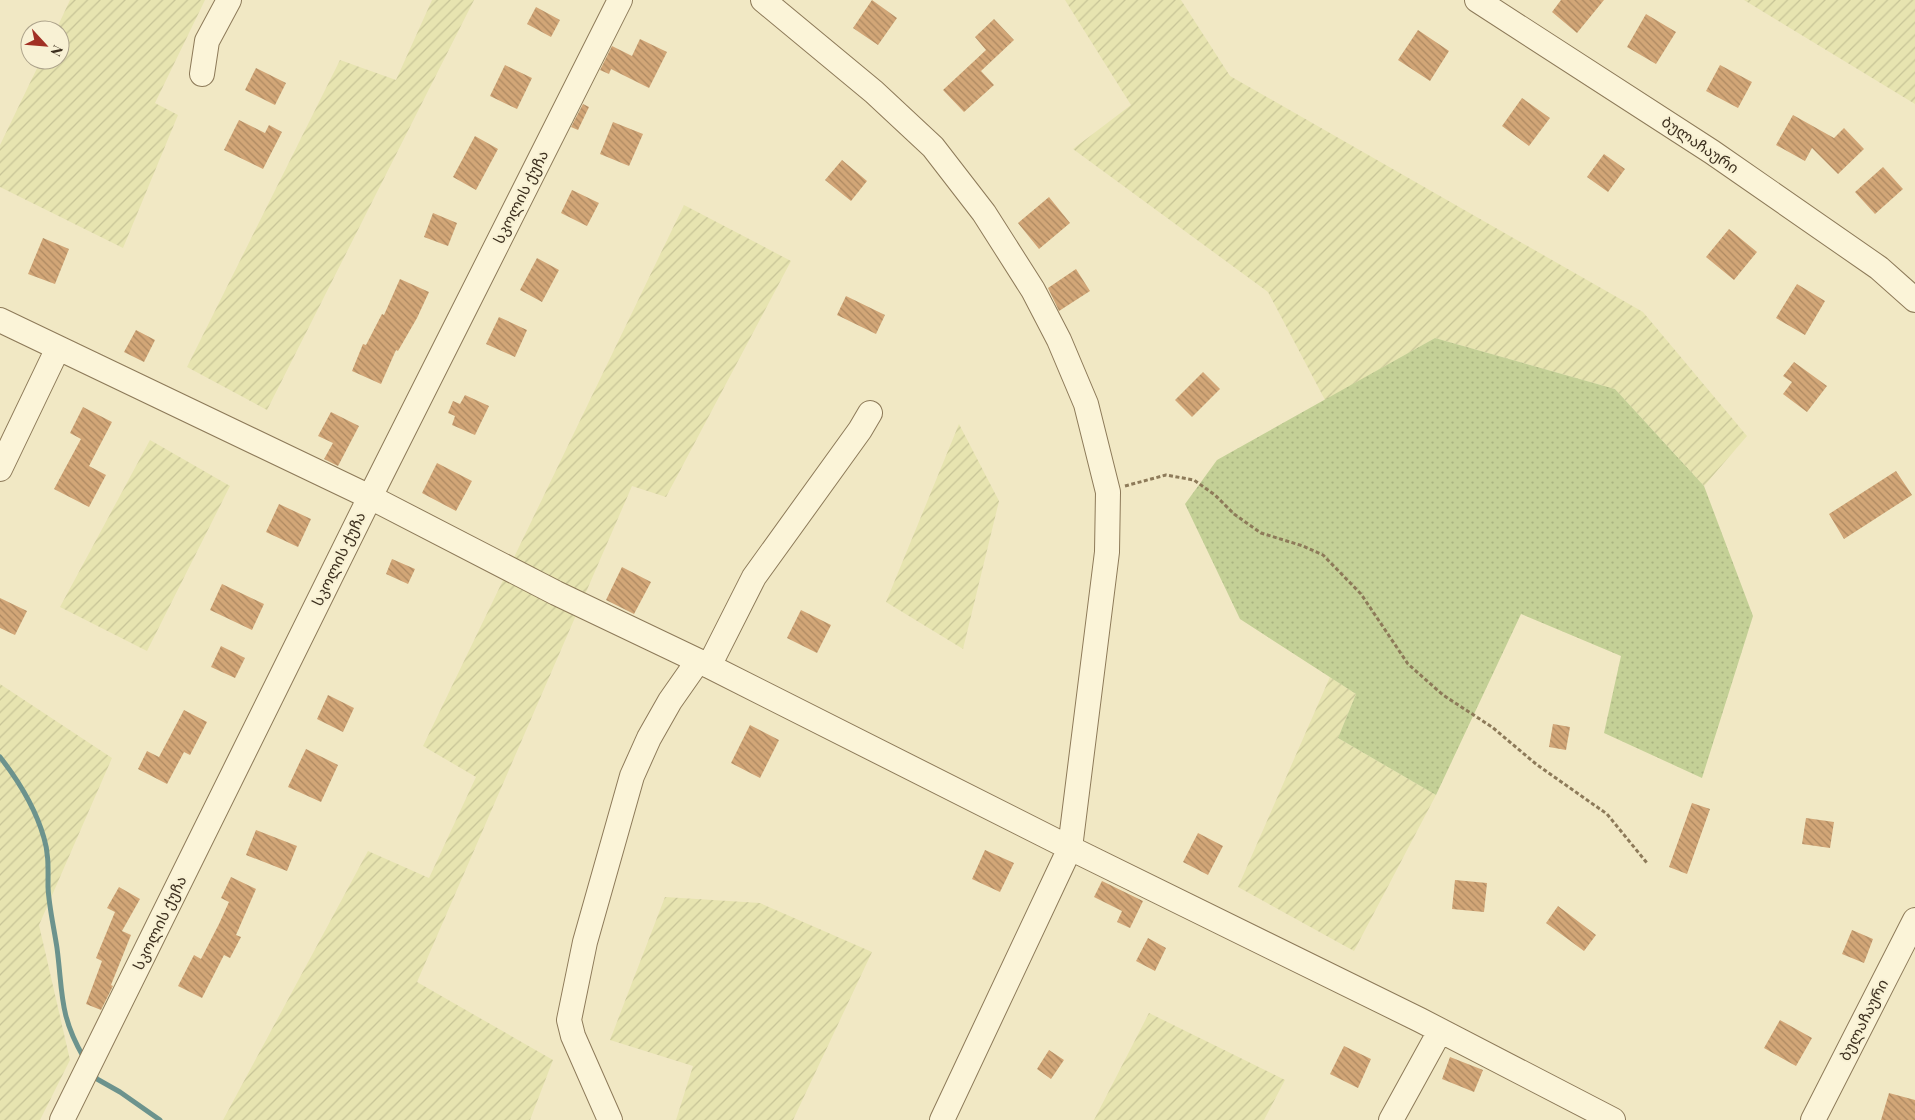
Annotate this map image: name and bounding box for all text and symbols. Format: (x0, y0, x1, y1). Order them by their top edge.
north arrow (20, 20, 70, 70)
text: N (46, 42, 68, 60)
street label: ბულაჩაური (1658, 111, 1743, 177)
street label: სკოლის ქუჩა (488, 146, 552, 247)
street label: სკოლის ქუჩა (307, 508, 370, 609)
street label: სკოლის ქუჩა (128, 872, 191, 973)
street label: ბულაჩაური (1834, 975, 1892, 1064)

